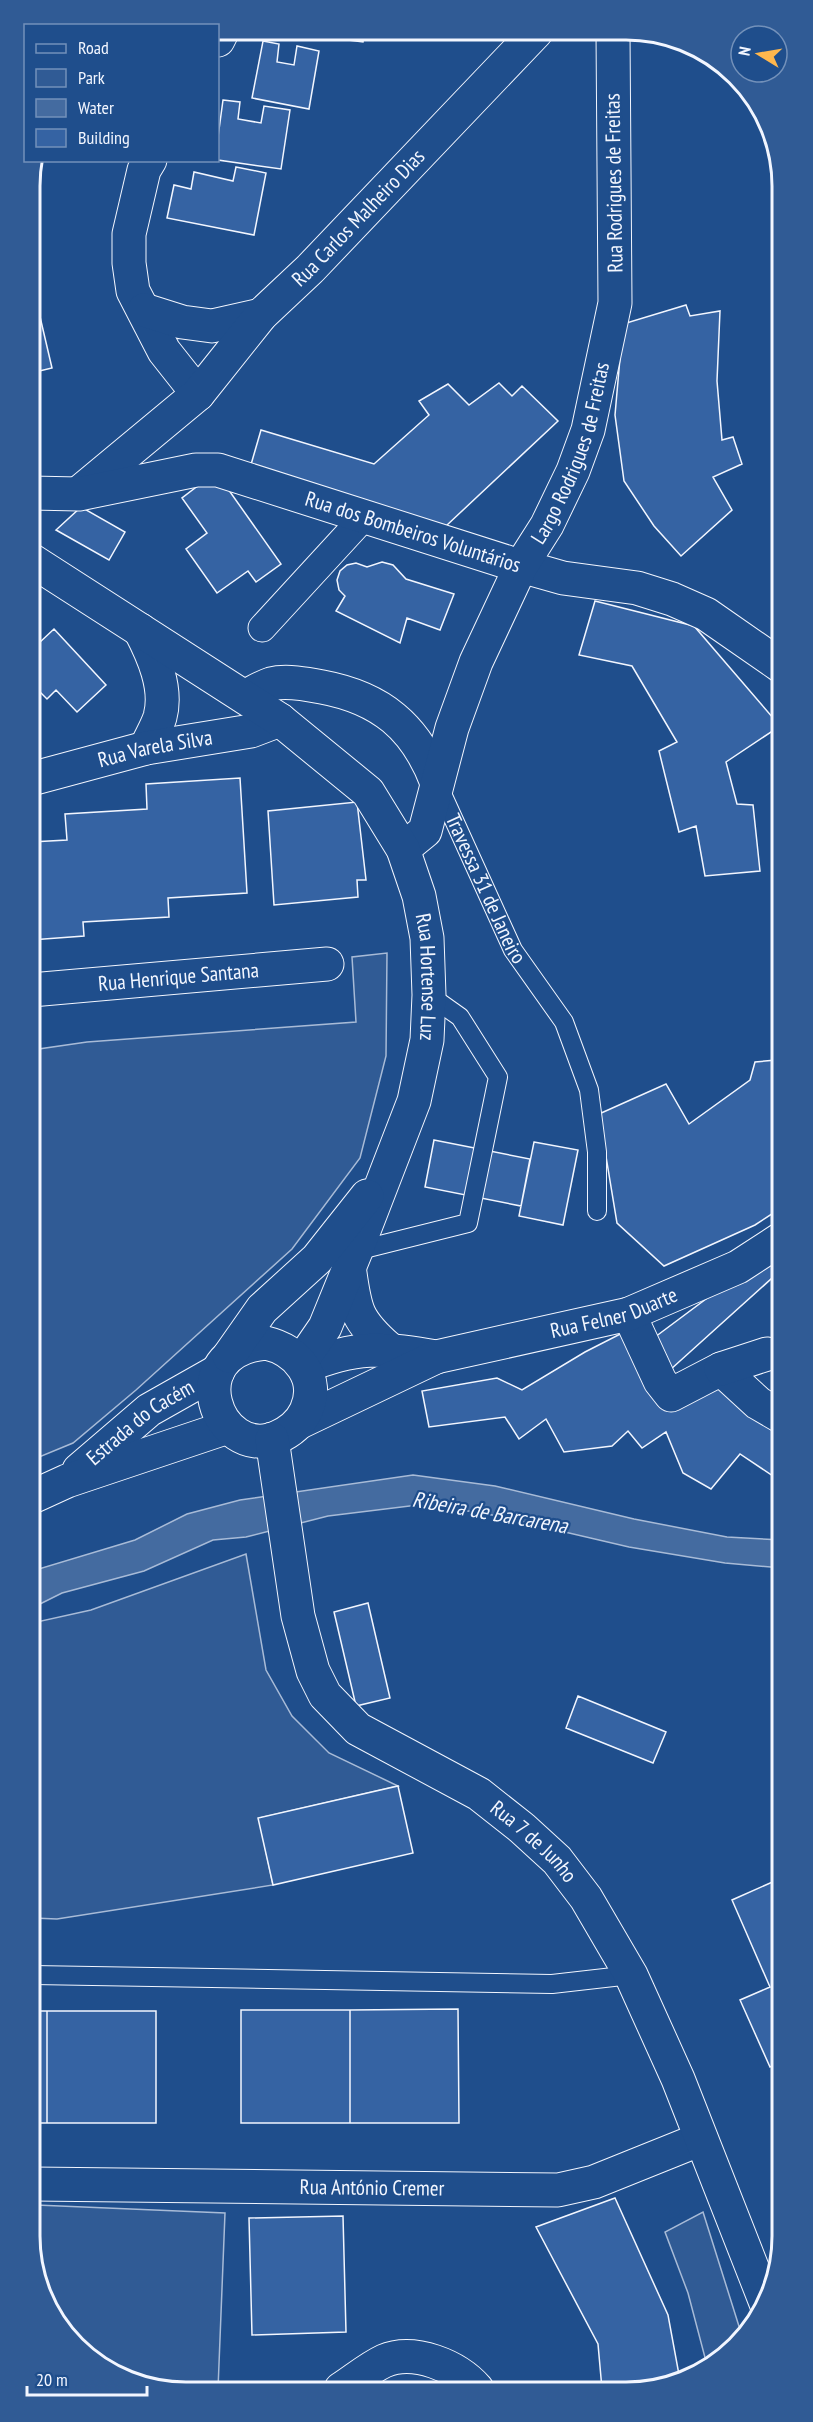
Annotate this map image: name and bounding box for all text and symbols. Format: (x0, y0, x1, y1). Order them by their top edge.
legend (24, 24, 219, 162)
north arrow (729, 24, 789, 84)
text: Road (78, 36, 109, 59)
text: N (734, 45, 755, 57)
text: Park (78, 66, 105, 89)
street label: Rua Rodrigues de Freitas (598, 93, 629, 273)
text: Water (78, 96, 114, 119)
text: Building (78, 126, 130, 149)
street label: Rua Carlos Malheiro Dias (286, 143, 430, 292)
street label: Largo Rodrigues de Freitas (524, 360, 615, 549)
street label: Rua dos Bombeiros Voluntários (302, 485, 524, 578)
street label: Rua Varela Silva (95, 723, 214, 773)
street label: Travessa 31 de Janeiro (440, 809, 532, 969)
street label: Rua Hortense Luz (410, 911, 443, 1041)
street label: Rua Henrique Santana (97, 956, 260, 997)
street label: Rua Felner Duarte (548, 1281, 681, 1344)
street label: Estrada do Cacém (81, 1373, 199, 1471)
water label: Ribeira de Barcarena (410, 1485, 571, 1540)
street label: Rua 7 de Junho (485, 1794, 583, 1888)
street label: Rua António Cremer (300, 2173, 445, 2202)
scale bar (27, 2359, 147, 2397)
text: 20 m (36, 2368, 68, 2391)

